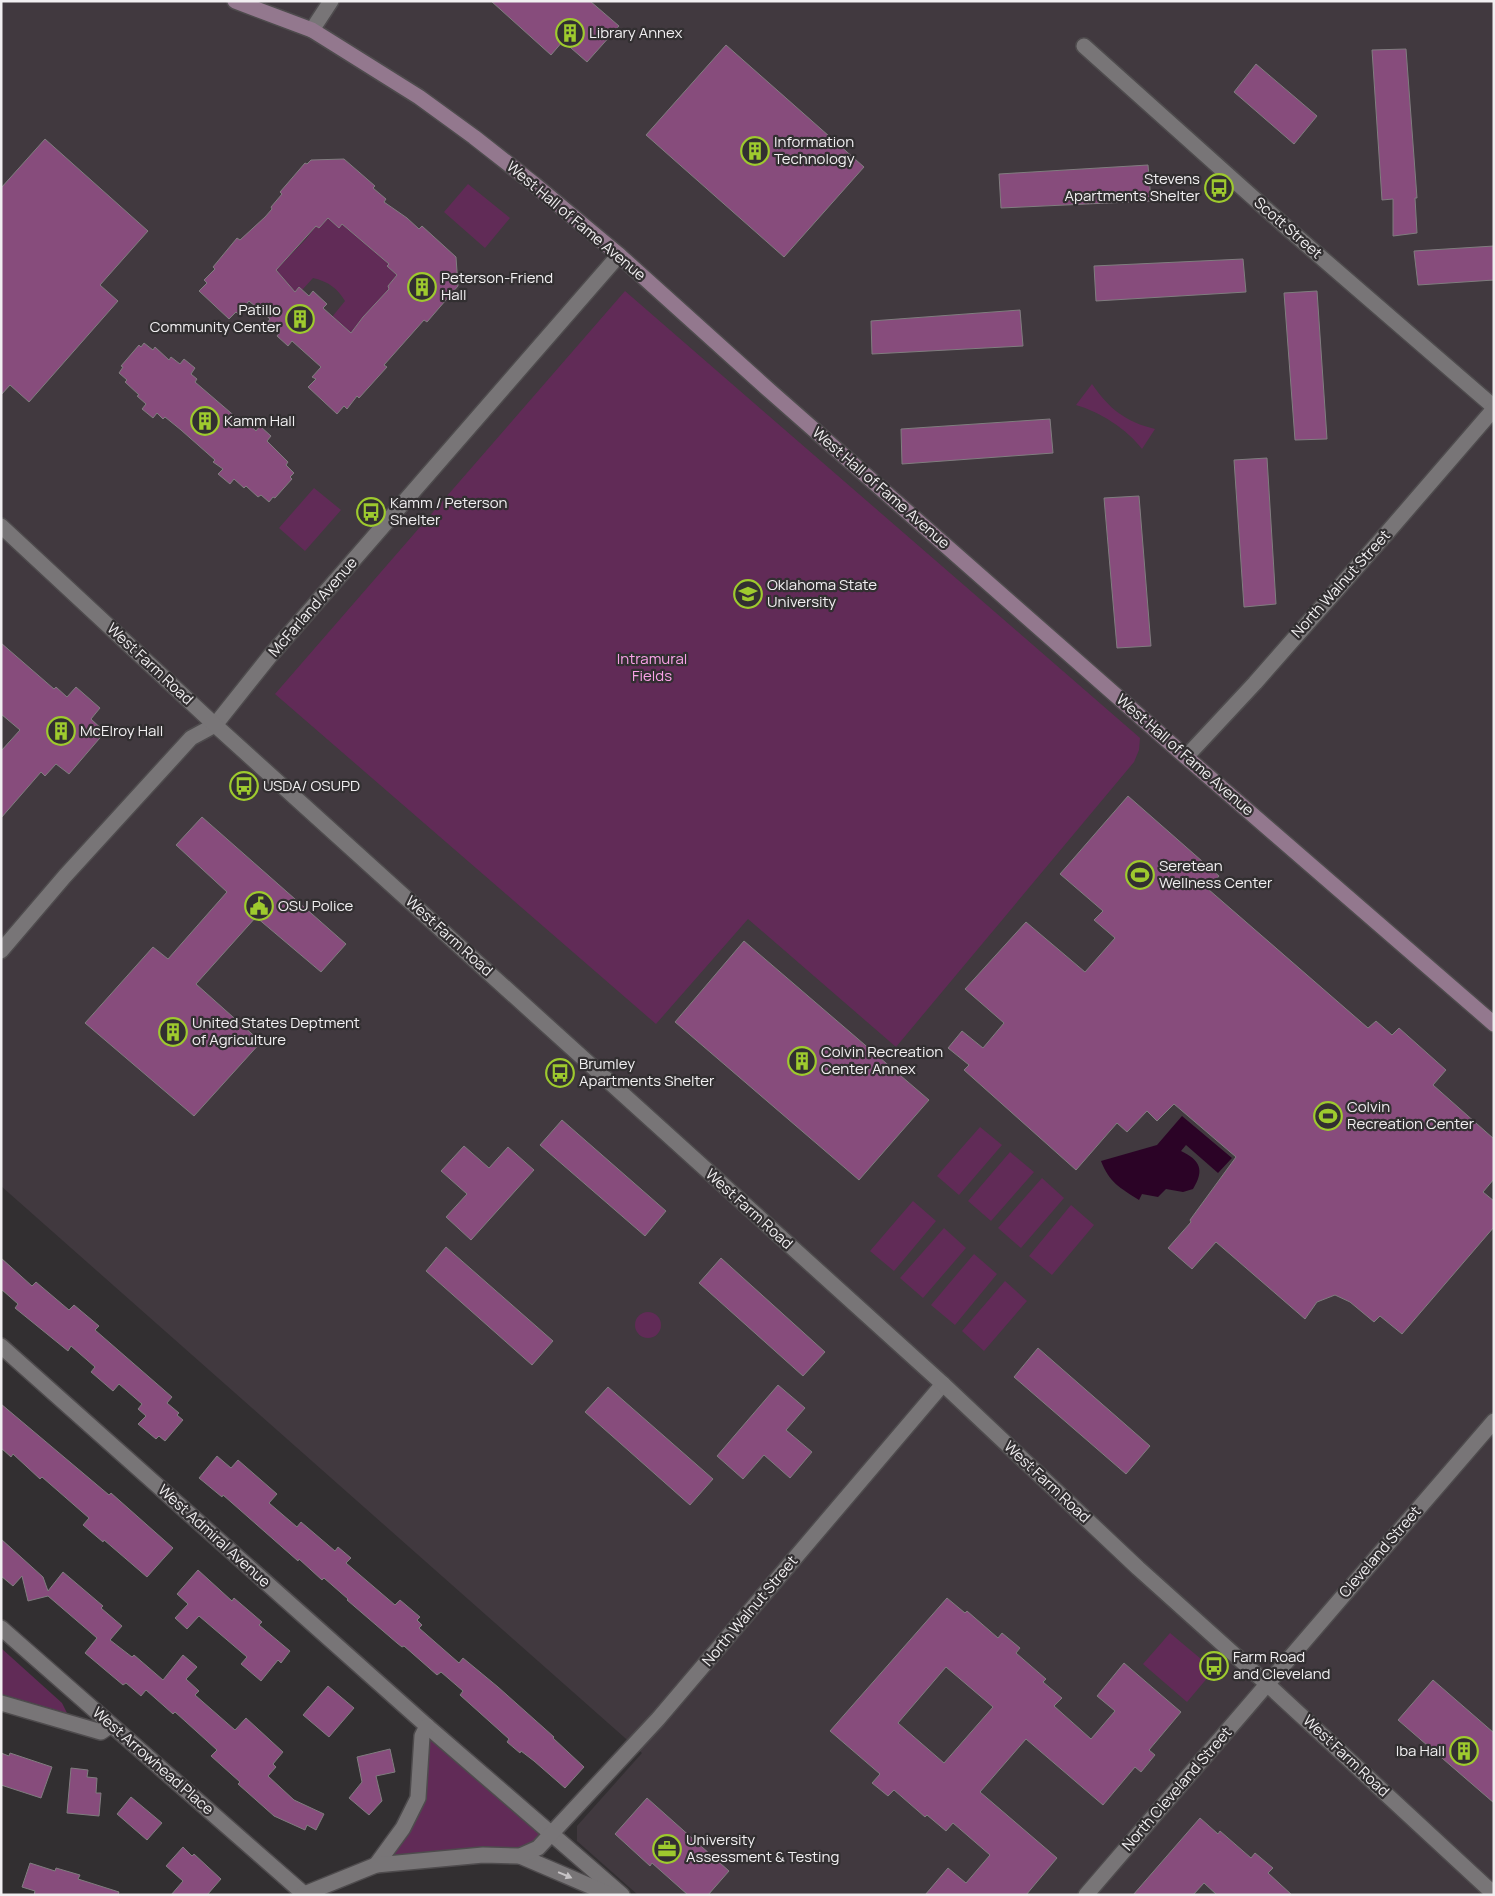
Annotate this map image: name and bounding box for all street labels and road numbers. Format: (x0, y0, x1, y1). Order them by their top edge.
street label: West Hall of Fame Avenue (502, 156, 651, 285)
street label: Scott Street (1250, 192, 1327, 263)
street label: West Hall of Fame Avenue (808, 422, 955, 553)
street label: North Walnut Street (1286, 525, 1395, 642)
street label: McFarland Avenue (263, 552, 362, 661)
street label: West Farm Road (103, 618, 198, 709)
street label: West Hall of Fame Avenue (1112, 689, 1259, 820)
street label: West Farm Road (401, 891, 498, 981)
street label: West Farm Road (701, 1164, 798, 1254)
street label: West Farm Road (1000, 1436, 1095, 1527)
street label: West Admiral Avenue (154, 1479, 275, 1592)
street label: Cleveland Street (1334, 1501, 1425, 1602)
street label: North Walnut Street (697, 1551, 802, 1670)
street label: West Arrowhead Place (88, 1702, 219, 1819)
street label: West Farm Road (1299, 1710, 1394, 1801)
street label: North Cleveland Street (1117, 1722, 1236, 1855)

